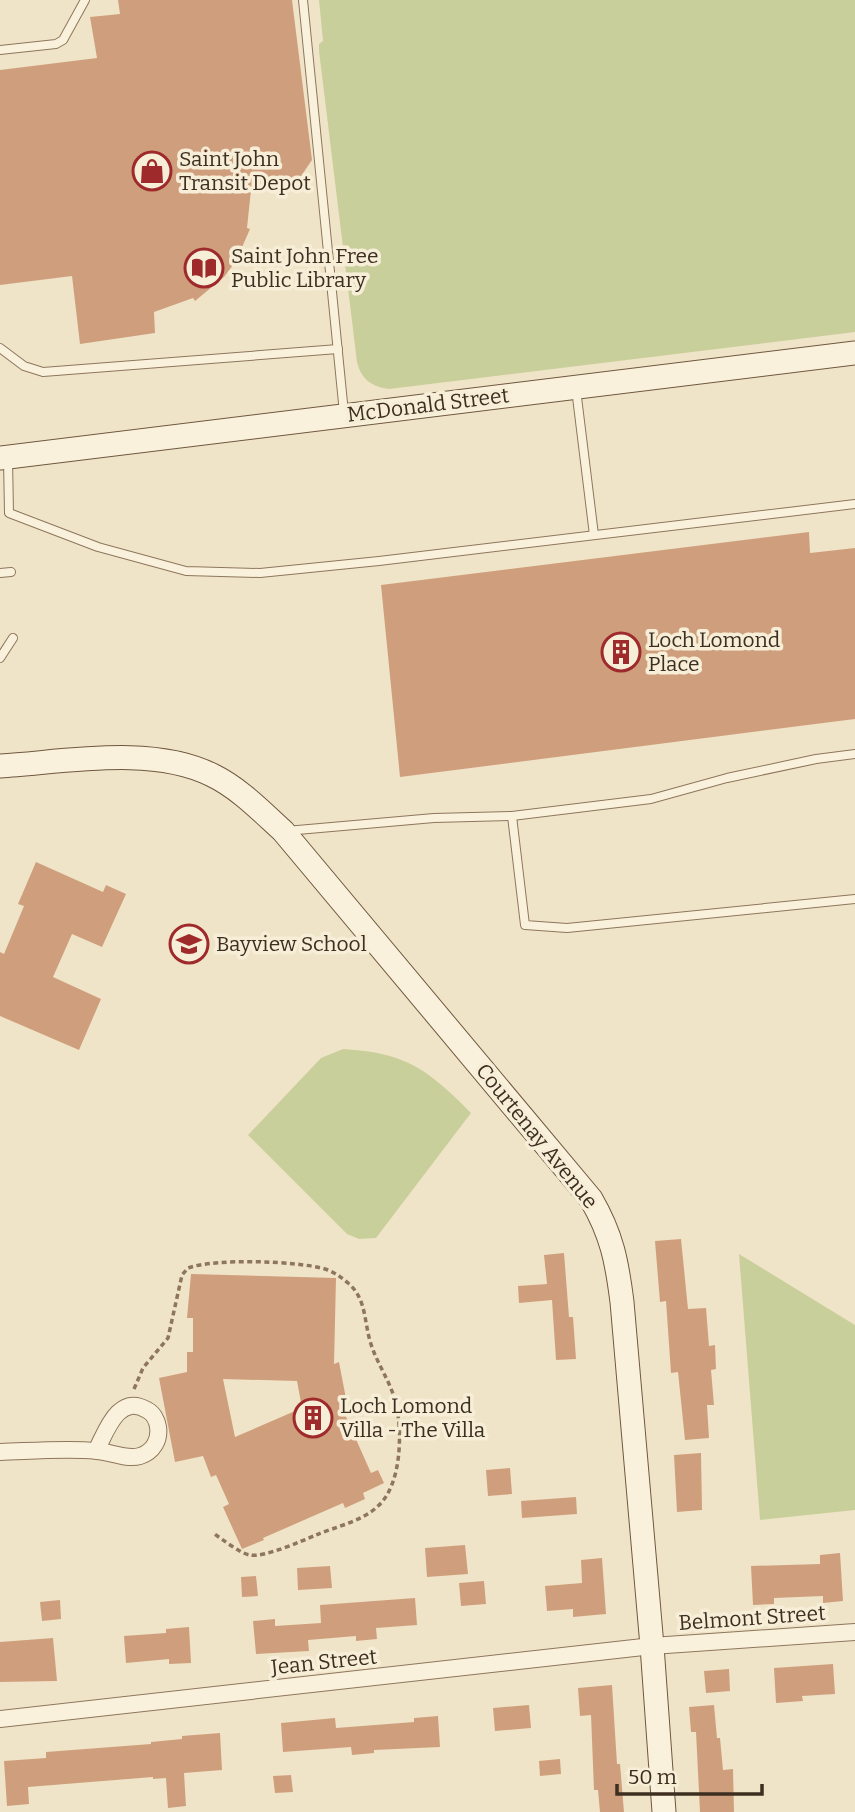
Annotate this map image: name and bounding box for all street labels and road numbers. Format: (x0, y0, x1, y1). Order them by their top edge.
street label: McDonald Street (346, 382, 511, 428)
street label: Courtenay Avenue (470, 1058, 604, 1214)
street label: Belmont Street (678, 1600, 827, 1636)
street label: Jean Street (269, 1643, 379, 1681)

